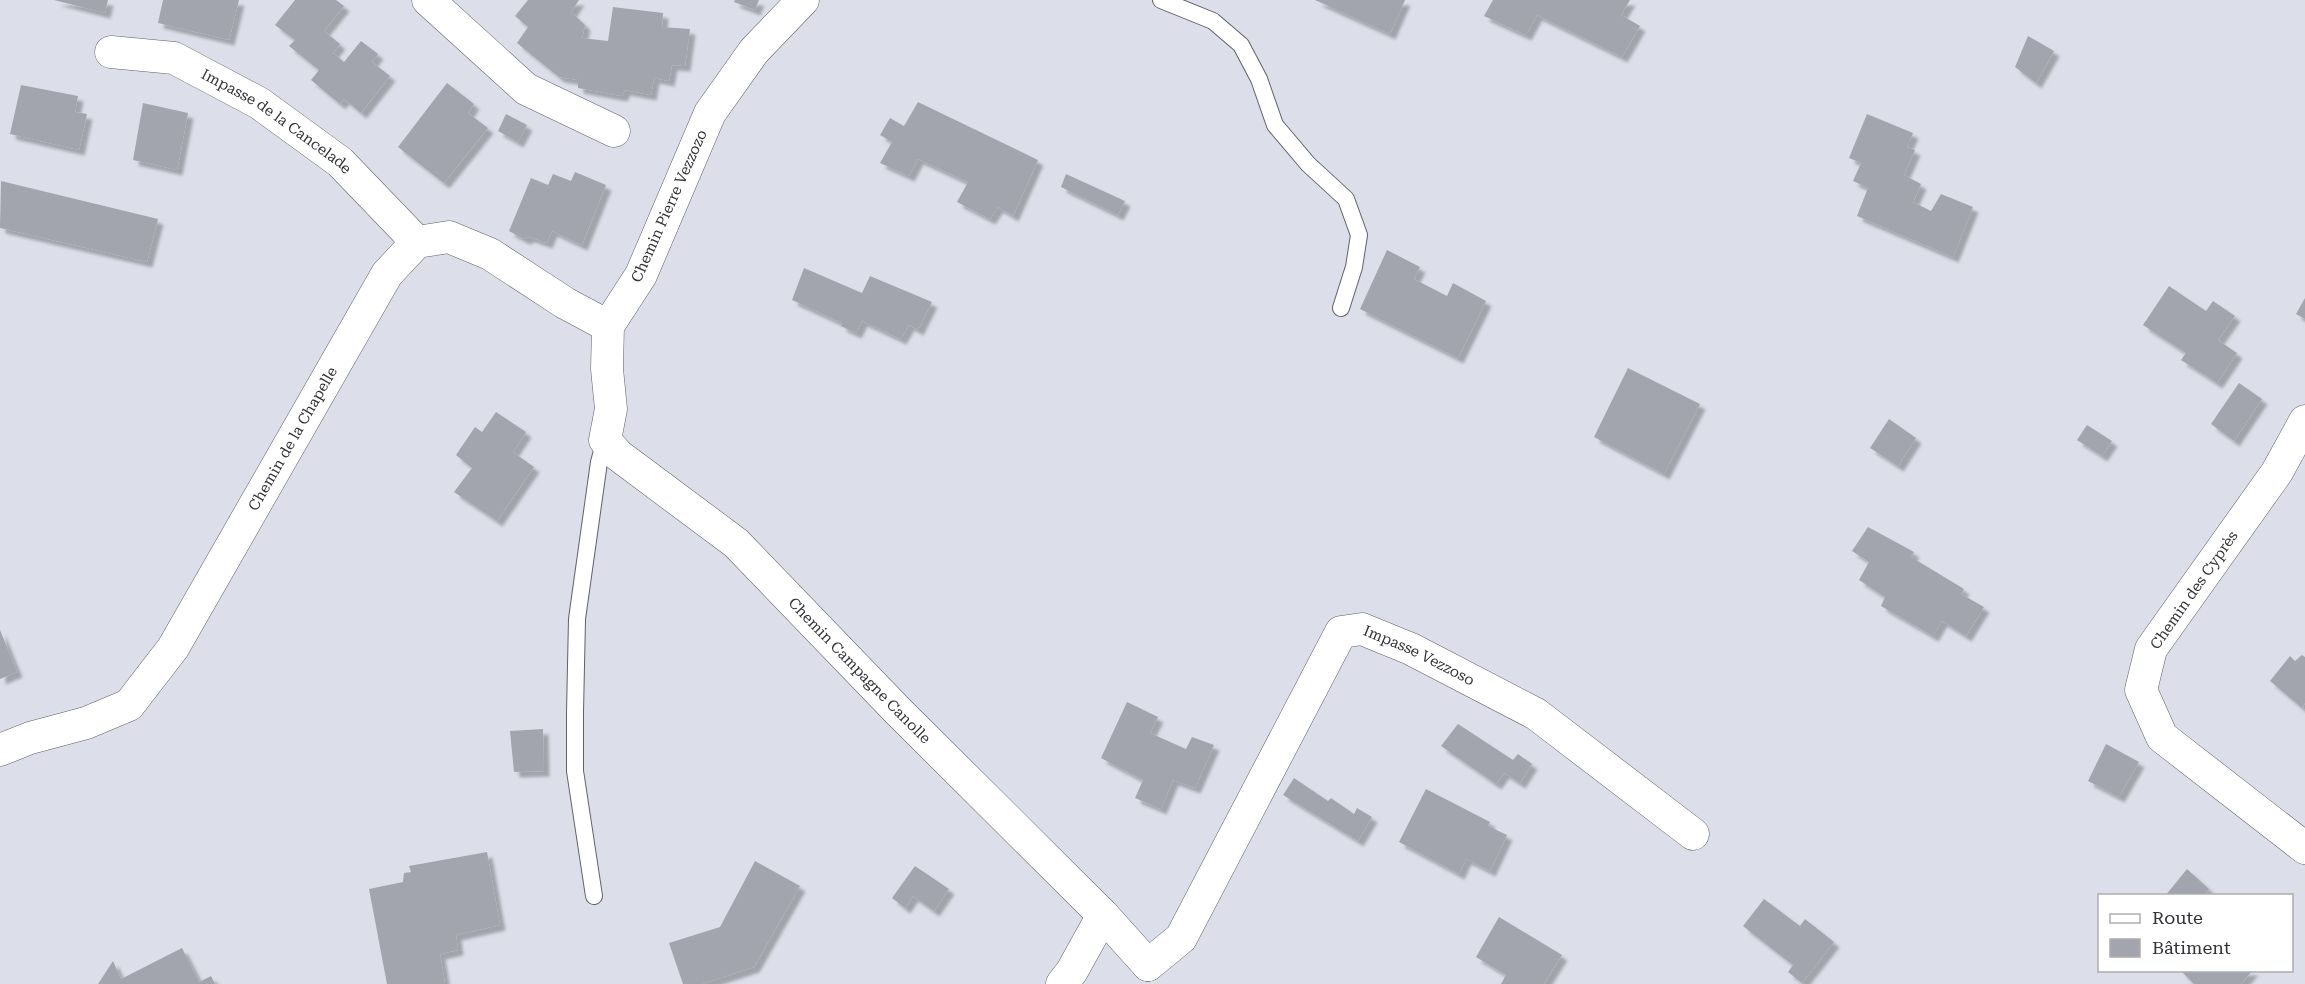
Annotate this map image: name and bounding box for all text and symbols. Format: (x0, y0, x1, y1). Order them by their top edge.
street label: Impasse de la Cancelade (198, 65, 355, 178)
street label: Chemin Pierre Vezzozo (627, 127, 711, 285)
street label: Chemin de la Chapelle (244, 364, 341, 514)
street label: Chemin des Cyprès (2146, 527, 2242, 653)
street label: Chemin Campagne Canolle (785, 594, 935, 747)
street label: Impasse Vezzoso (1361, 622, 1478, 689)
legend (2098, 894, 2293, 972)
text: Route (2152, 907, 2203, 928)
text: Bâtiment (2152, 937, 2231, 958)

